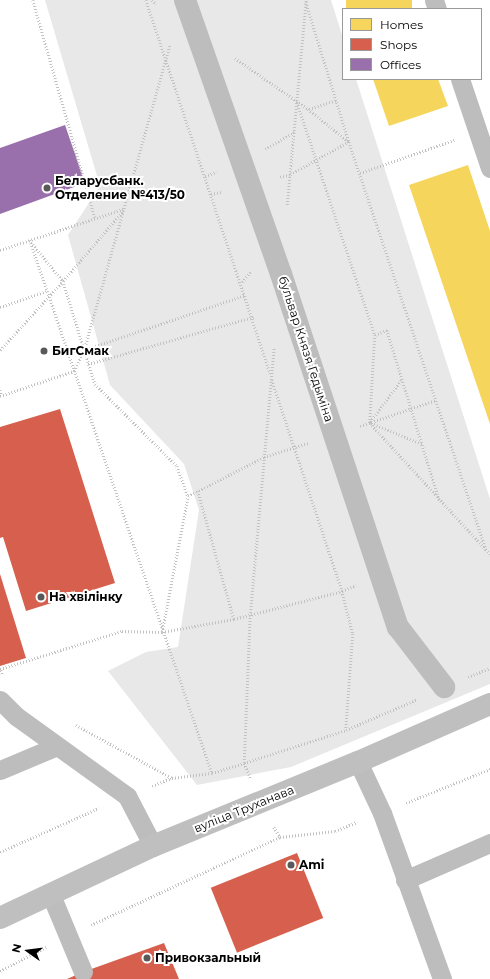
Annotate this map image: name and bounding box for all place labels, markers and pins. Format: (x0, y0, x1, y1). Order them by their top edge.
place label: Беларусбанк. Отделение №413/50 (55, 174, 185, 202)
marker: Беларусбанк. Отделение №413/50 (42, 183, 52, 193)
place label: БигСмак (52, 344, 109, 358)
marker: БигСмак (39, 346, 49, 356)
place label: На хвілінку (49, 590, 122, 604)
marker: На хвілінку (36, 592, 46, 602)
place label: Ami (299, 858, 324, 872)
marker: Ami (286, 860, 296, 870)
place label: Привокзальный (155, 951, 261, 965)
marker: Привокзальный (142, 953, 152, 963)

